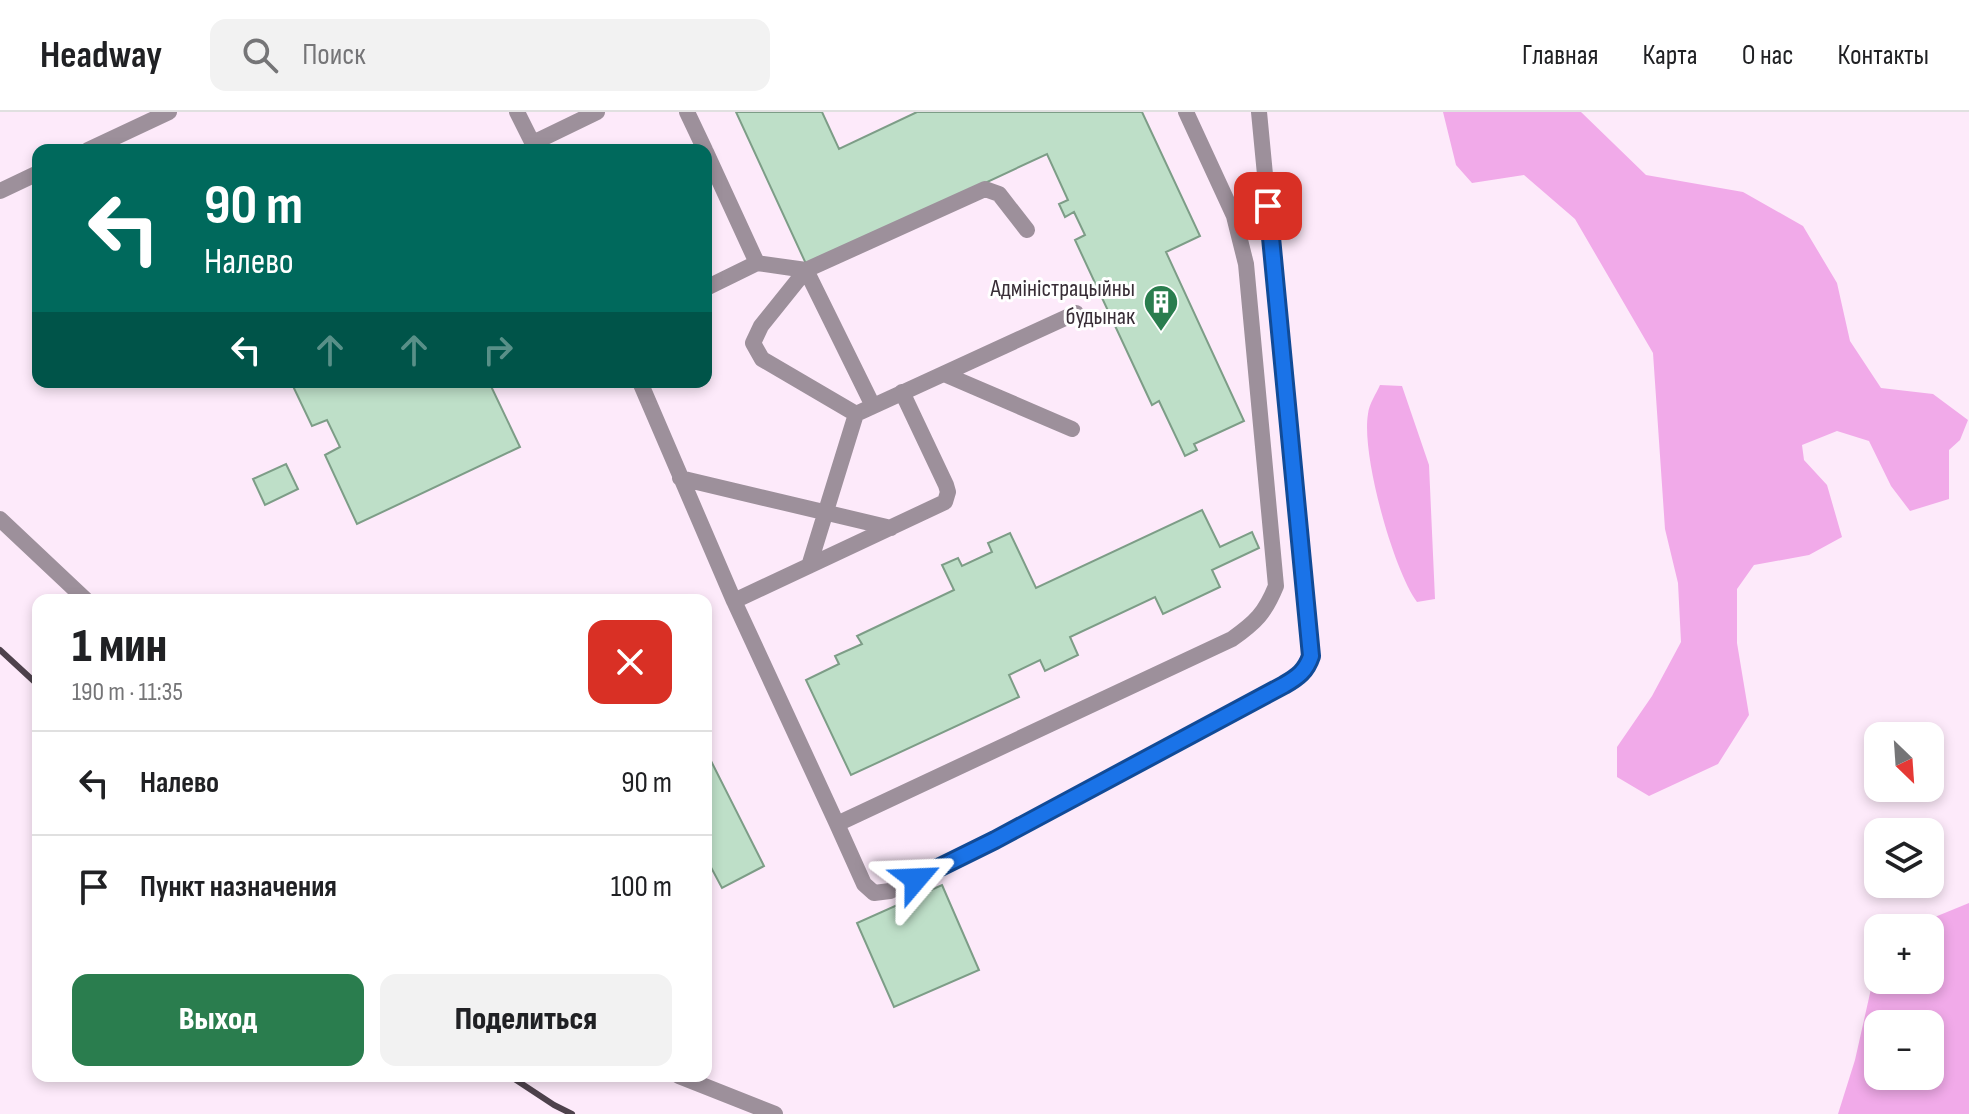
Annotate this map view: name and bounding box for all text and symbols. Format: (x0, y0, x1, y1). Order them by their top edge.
search box (210, 19, 770, 91)
text: Headway (40, 33, 162, 78)
icon: search (238, 33, 282, 77)
text: Поиск (302, 37, 365, 73)
text: Главная (1522, 39, 1598, 72)
text: Карта (1642, 39, 1698, 72)
text: О нас (1742, 39, 1794, 72)
text: Контакты (1838, 39, 1929, 72)
pin (1234, 172, 1302, 240)
text: 90 m (204, 173, 303, 240)
icon: left (72, 176, 176, 280)
icon: arrive (1246, 184, 1290, 228)
text: Налево (204, 241, 294, 284)
place label: Адміністрацыйны будынак (990, 274, 1136, 331)
building icon: Адміністрацыйны будынак (1142, 283, 1180, 333)
icon: left (224, 328, 268, 372)
icon: ahead (308, 328, 352, 372)
icon: ahead (392, 328, 436, 372)
icon: right (476, 328, 520, 372)
text: 1 мин (72, 618, 167, 675)
button: close (588, 620, 672, 704)
text: 190 m · 11:35 (72, 677, 183, 708)
north arrow (1864, 722, 1944, 802)
map controls (1864, 722, 1944, 1090)
icon: left (72, 761, 116, 805)
text: Налево (140, 765, 219, 801)
text: 90 m (621, 765, 672, 801)
button: layers (1864, 818, 1944, 898)
position arrow (874, 837, 958, 921)
icon: arrive (72, 865, 116, 909)
text: Пункт назначения (140, 869, 337, 905)
text: 100 m (611, 869, 672, 905)
button: + (1864, 914, 1944, 994)
button: Выход (72, 974, 364, 1066)
button: Поделиться (380, 974, 672, 1066)
button: − (1864, 1010, 1944, 1090)

